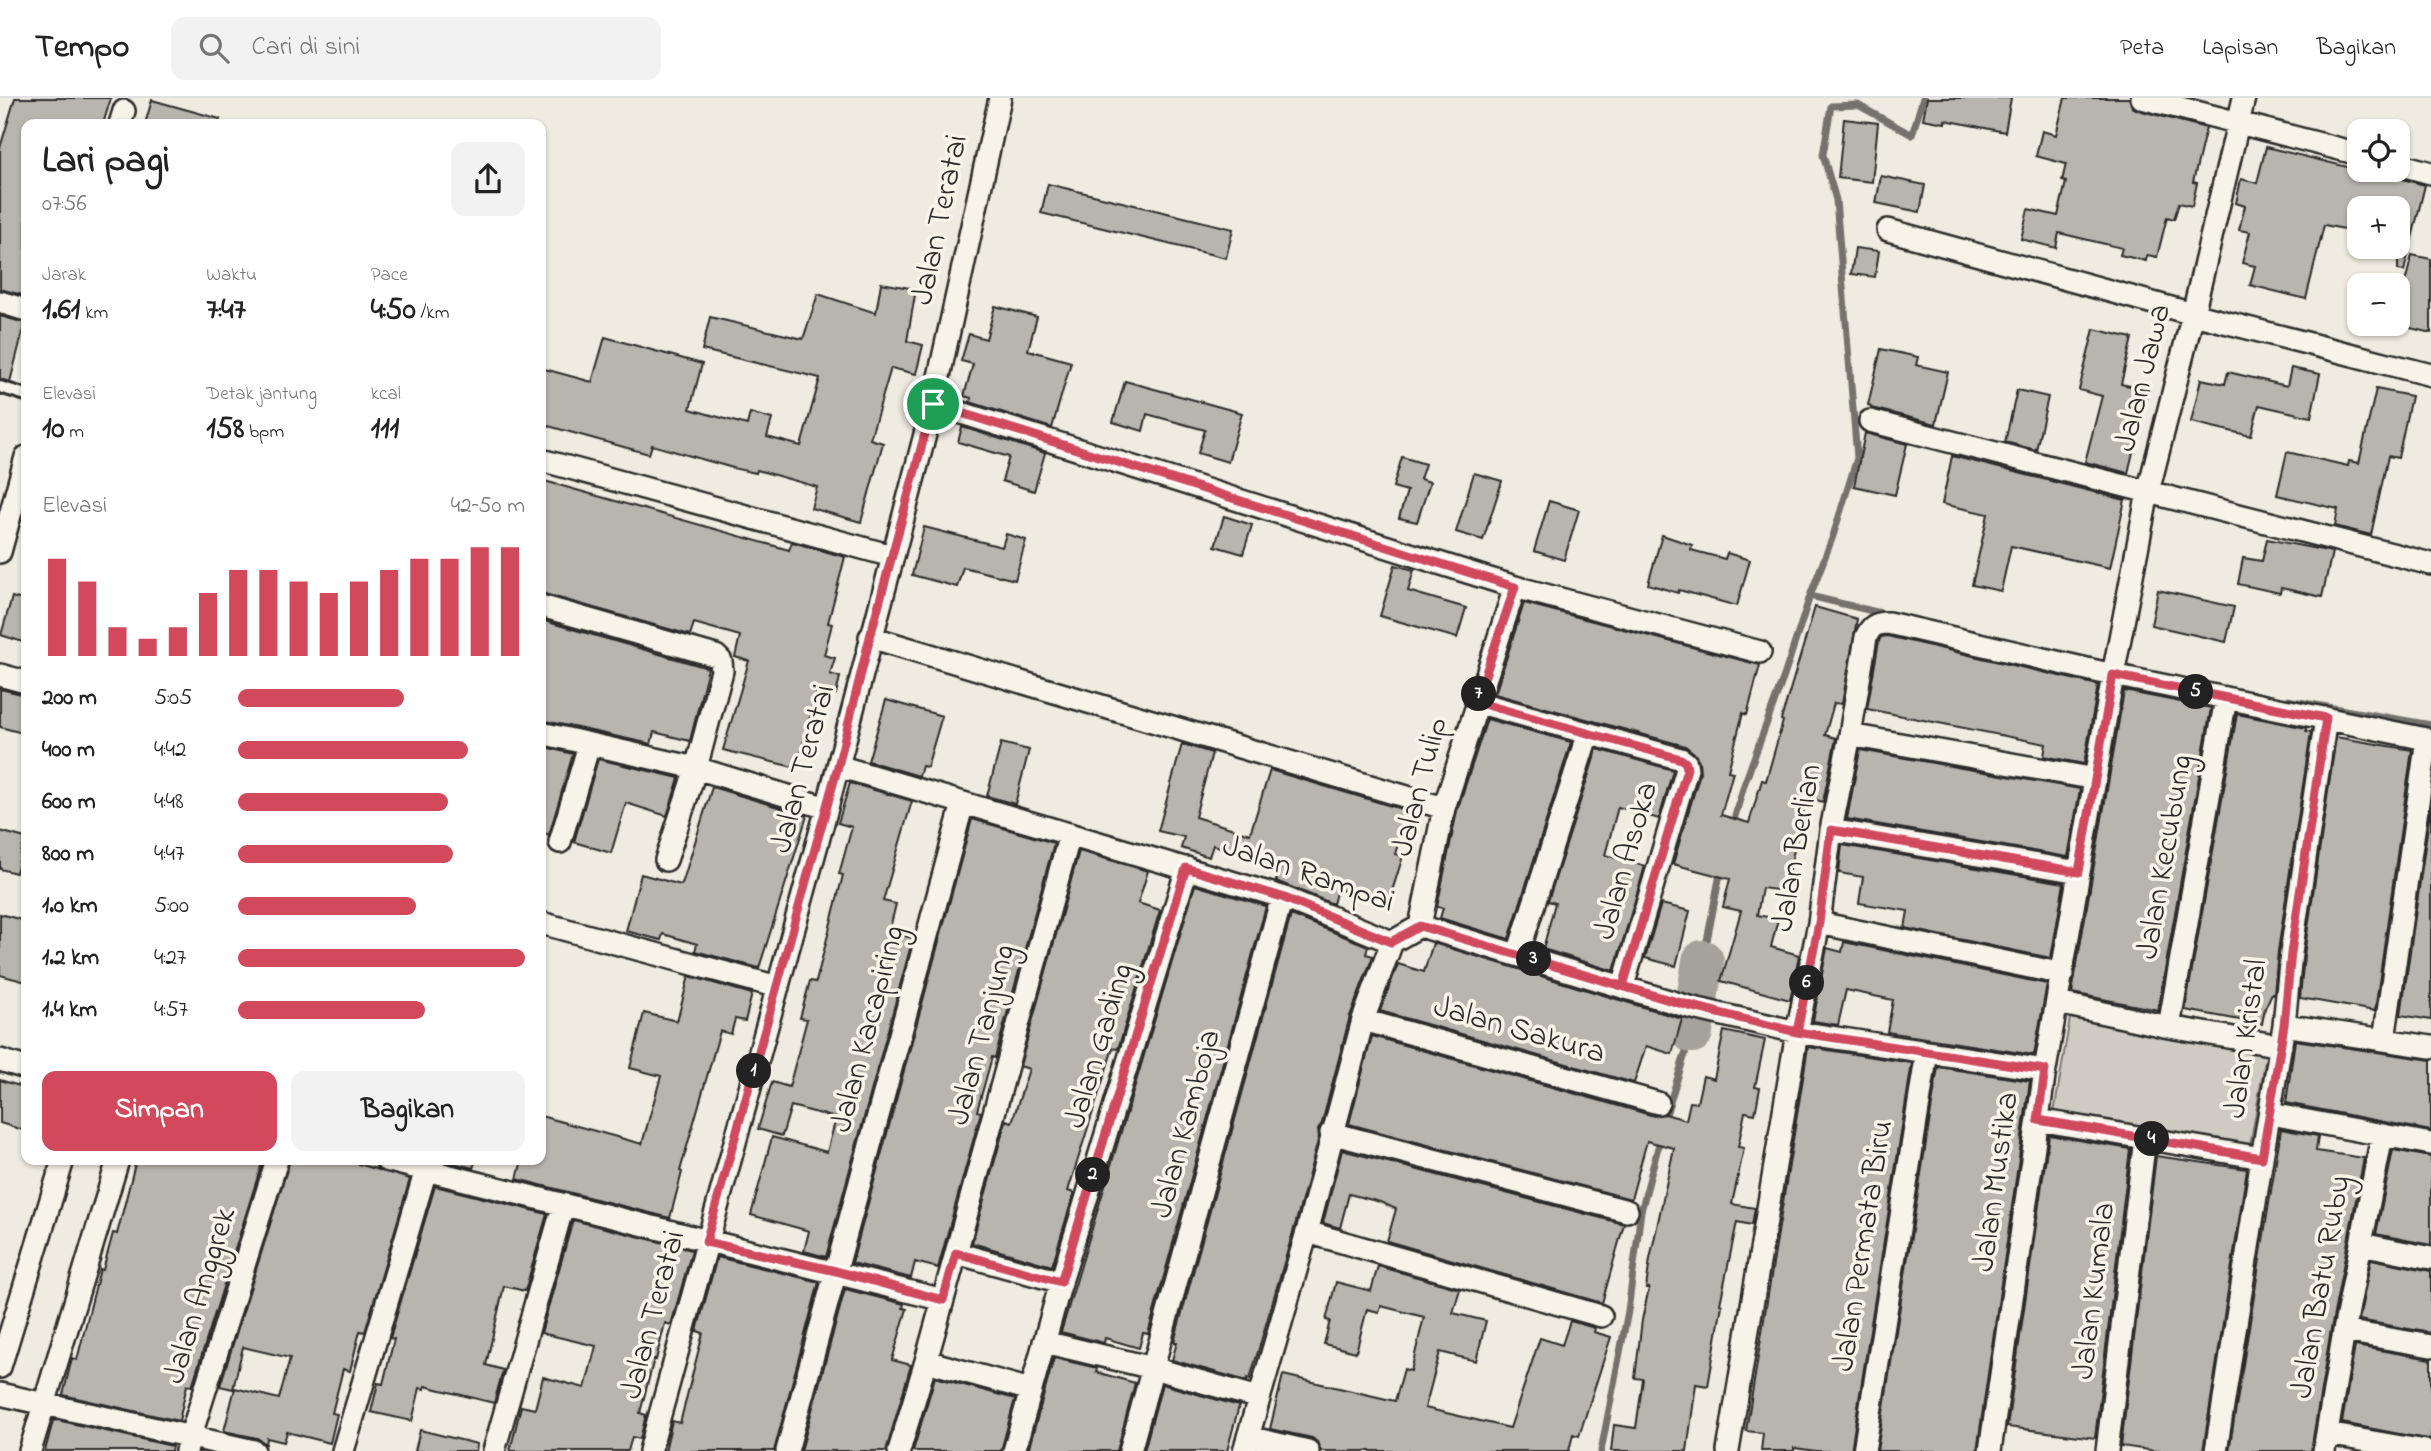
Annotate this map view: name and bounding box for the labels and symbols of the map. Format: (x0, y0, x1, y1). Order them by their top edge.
street label: Jalan Teratai (900, 131, 982, 309)
street label: Jalan Jawa (2103, 299, 2185, 457)
pin (903, 374, 963, 434)
pin: 5 (2178, 674, 2214, 710)
pin: 7 (1462, 676, 1496, 712)
street label: Jalan Teratai (759, 679, 849, 859)
street label: Jalan Tulip (1380, 712, 1462, 862)
street label: Jalan Kecubung (2125, 751, 2207, 963)
street label: Jalan Berlian (1760, 761, 1836, 935)
street label: Jalan Asoka (1582, 777, 1672, 945)
street label: Jalan Rampai (1215, 824, 1401, 926)
street label: Jalan Kacapiring (819, 920, 919, 1138)
street label: Jalan Tanjung (936, 939, 1030, 1131)
pin: 3 (1516, 942, 1552, 976)
street label: Jalan Kristal (2213, 956, 2281, 1122)
street label: Jalan Gading (1053, 958, 1147, 1134)
pin: 6 (1790, 966, 1825, 1001)
street label: Jalan Sakura (1428, 984, 1610, 1078)
street label: Jalan Kamboja (1139, 1024, 1235, 1224)
pin: 1 (736, 1054, 772, 1088)
street label: Jalan Mustika (1961, 1089, 2033, 1275)
street label: Jalan Permata Biru (1821, 1117, 1907, 1375)
pin: 4 (2134, 1122, 2170, 1156)
pin: 2 (1076, 1158, 1110, 1192)
street label: Jalan Batu Ruby (2279, 1172, 2365, 1402)
street label: Jalan Kumala (2061, 1200, 2129, 1382)
street label: Jalan Anggrek (152, 1201, 250, 1390)
street label: Jalan Teratai (609, 1225, 699, 1405)

